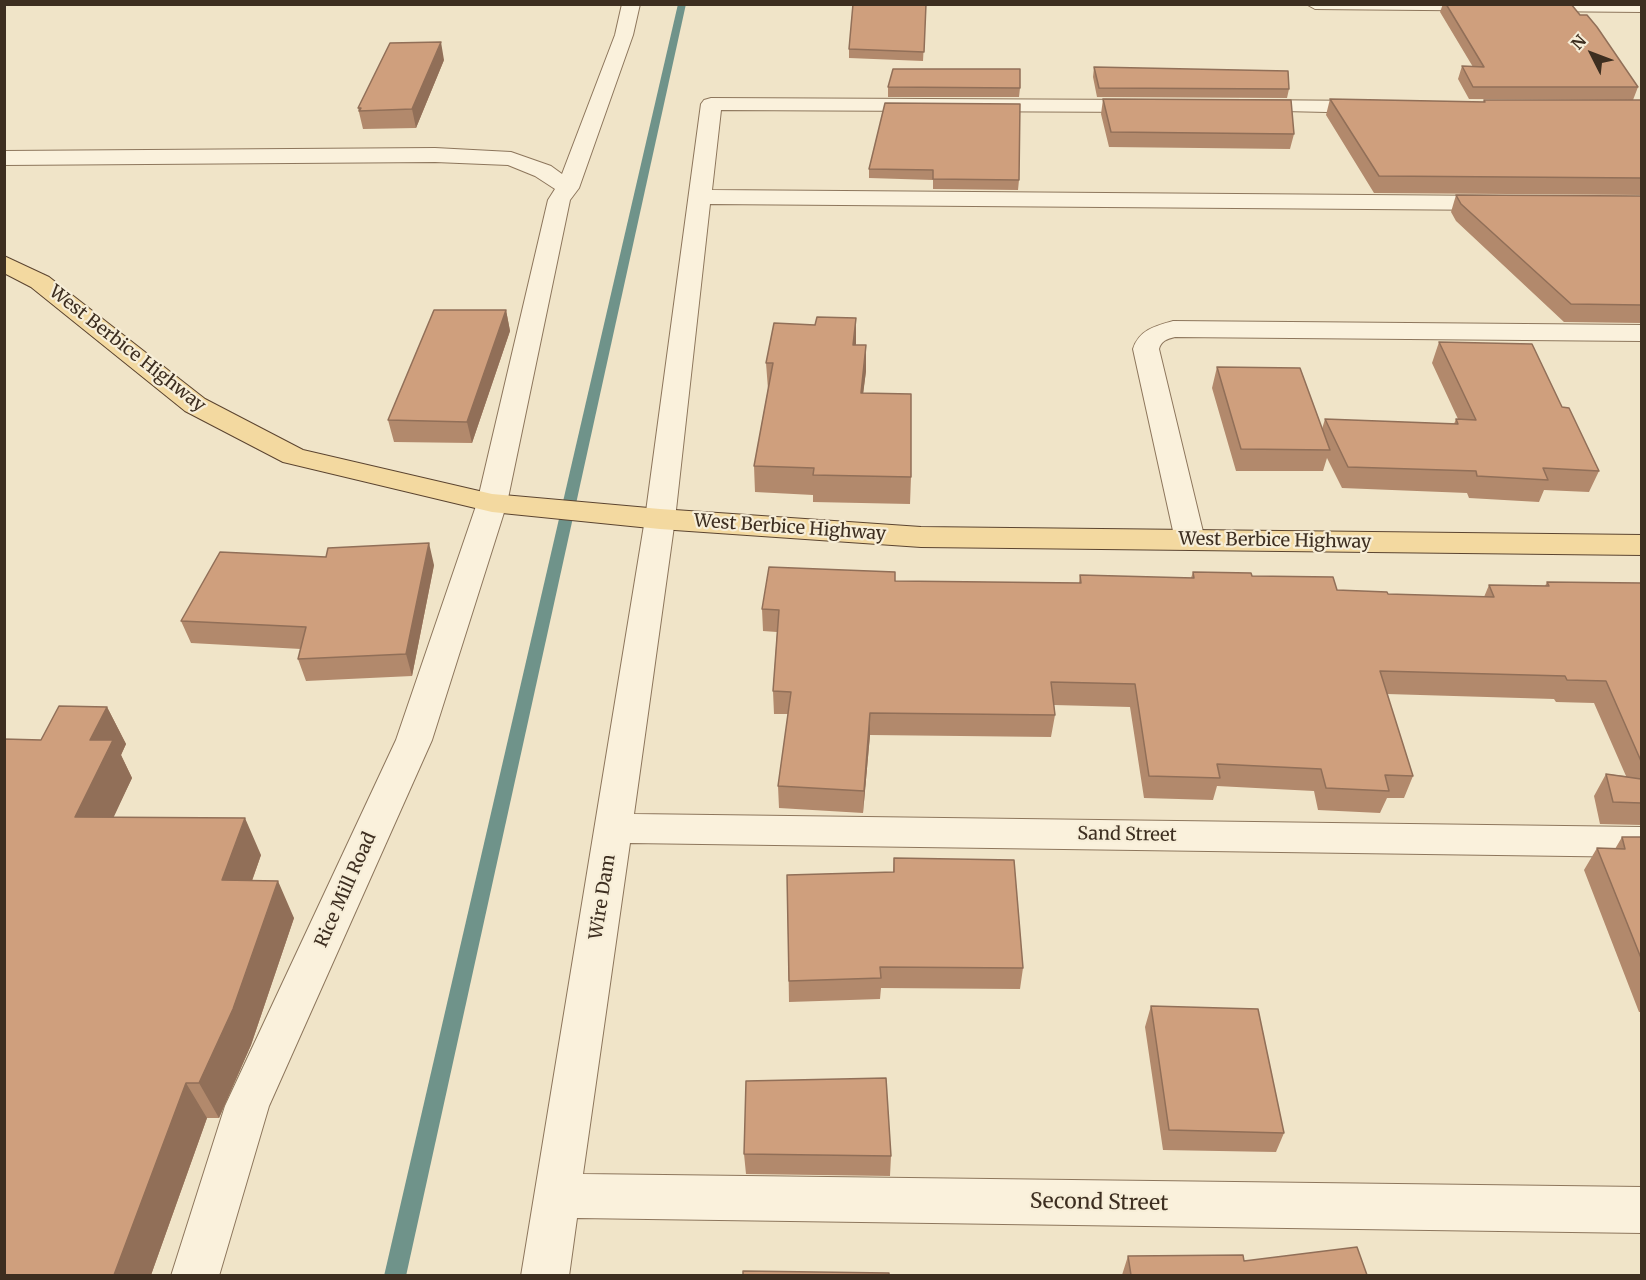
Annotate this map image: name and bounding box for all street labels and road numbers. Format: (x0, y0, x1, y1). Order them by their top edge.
street label: West Berbice Highway (44, 281, 210, 417)
street label: West Berbice Highway (693, 511, 887, 545)
street label: West Berbice Highway (1178, 529, 1372, 553)
street label: Sand Street (1077, 823, 1177, 847)
street label: Rice Mill Road (311, 829, 381, 951)
street label: Wire Dam (586, 853, 620, 941)
street label: Second Street (1030, 1189, 1168, 1217)

